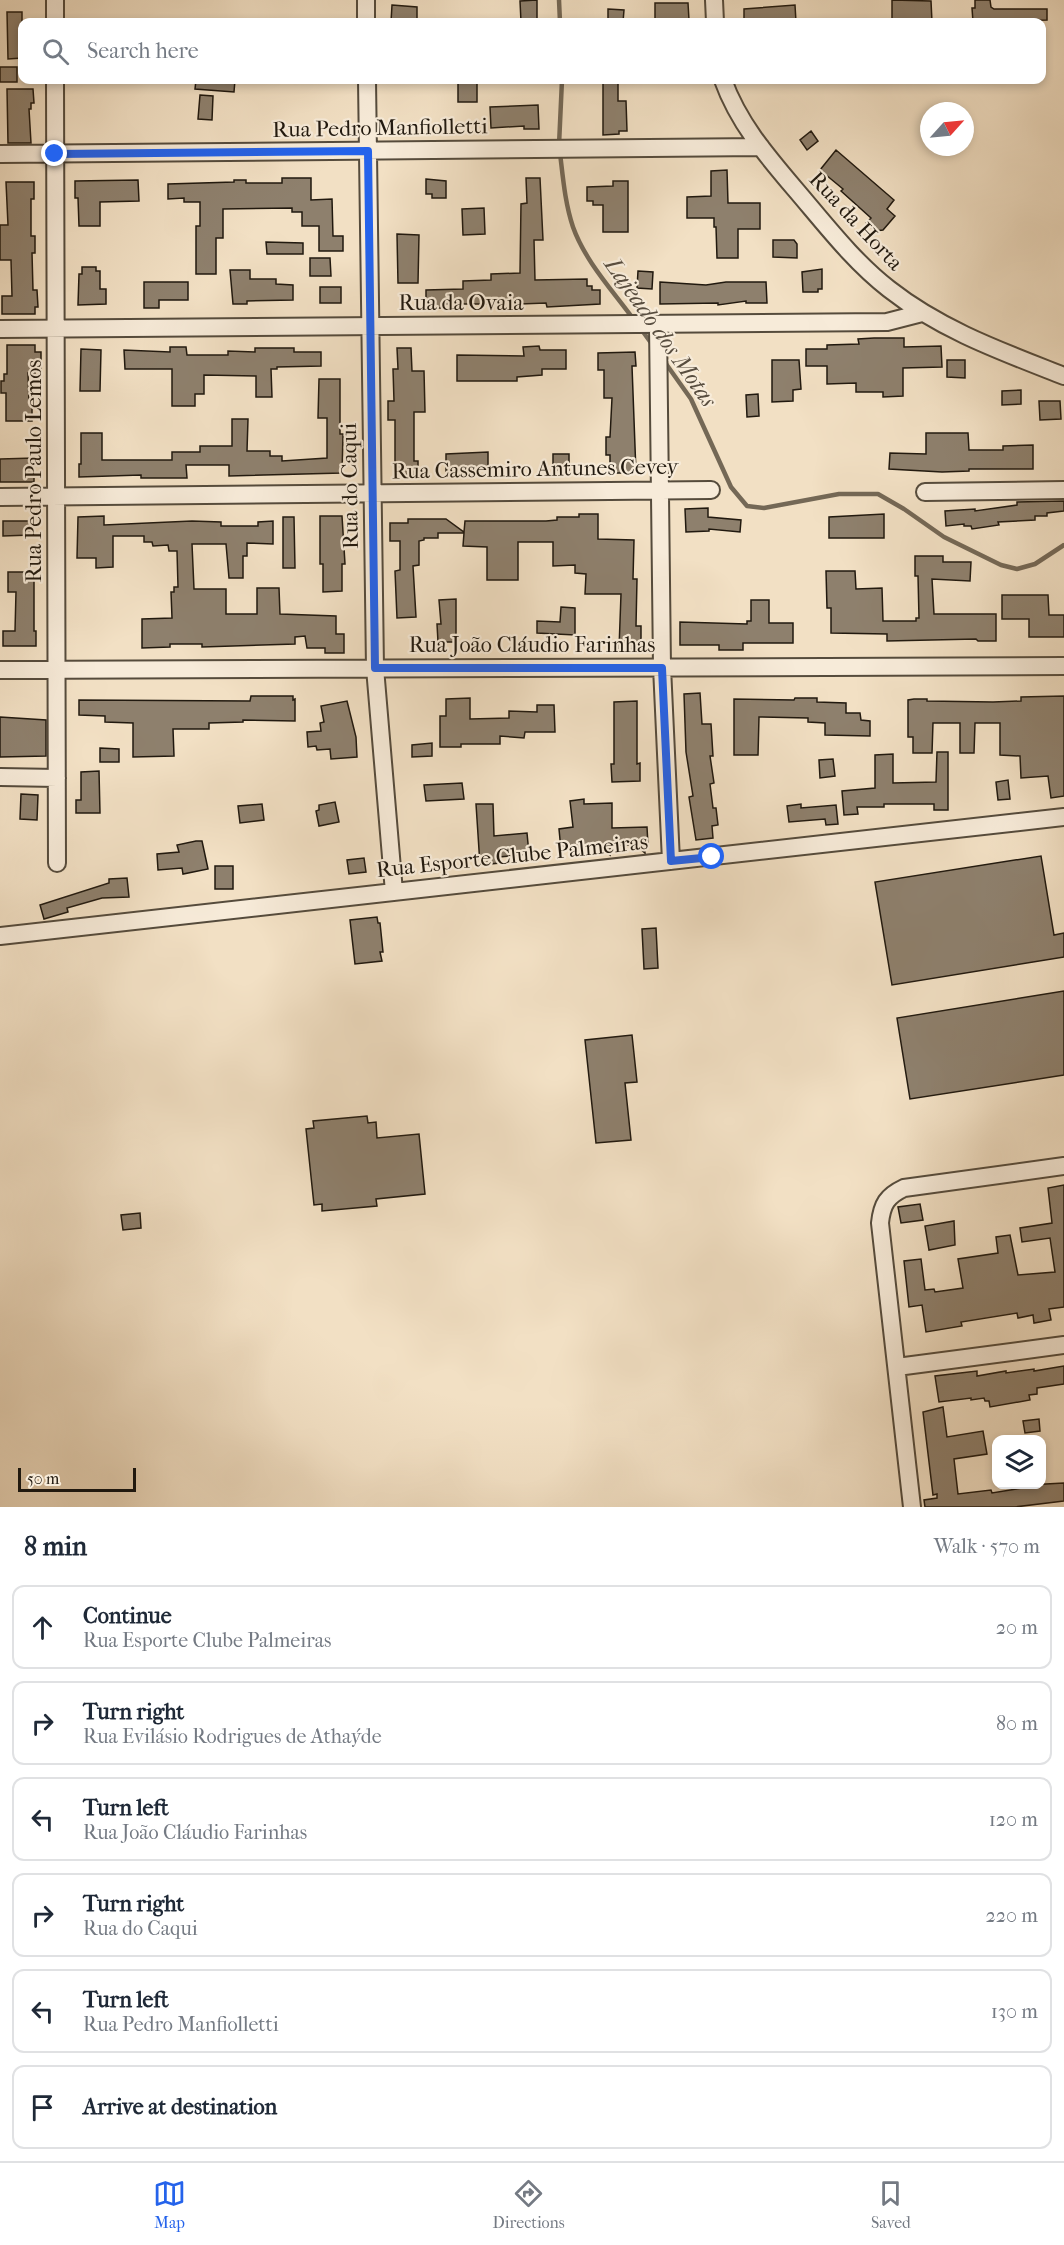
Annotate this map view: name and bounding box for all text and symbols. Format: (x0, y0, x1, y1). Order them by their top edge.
search box (18, 18, 1046, 84)
icon: search (39, 35, 72, 68)
text: Search here (87, 38, 199, 64)
north arrow (920, 102, 974, 156)
street label: Rua Pedro Manfiolletti (272, 113, 488, 143)
route end (41, 140, 67, 166)
street label: Rua da Horta (804, 166, 909, 276)
water label: Lajeado dos Motas (598, 250, 723, 413)
street label: Rua da Ovaia (399, 290, 524, 316)
street label: Rua Pedro Paulo Lemos (21, 360, 47, 582)
street label: Rua do Caqui (336, 422, 364, 549)
street label: Rua Cassemiro Antunes Cevey (391, 453, 680, 485)
street label: Rua João Cláudio Farinhas (409, 632, 655, 658)
street label: Rua Esporte Clube Palmeiras (375, 829, 649, 883)
route start (698, 843, 724, 869)
map controls (992, 1435, 1046, 1489)
button: layers (992, 1435, 1046, 1489)
scale bar (18, 1465, 136, 1492)
text: 50 m (27, 1469, 59, 1488)
text: 8 min (24, 1531, 87, 1562)
text: Walk · 570 m (934, 1535, 1040, 1558)
text: Continue (83, 1603, 172, 1629)
icon: ahead (26, 1611, 59, 1644)
text: 20 m (996, 1616, 1038, 1639)
text: Rua Esporte Clube Palmeiras (83, 1629, 331, 1652)
text: Turn right (83, 1699, 184, 1725)
icon: right (26, 1707, 59, 1740)
text: 80 m (996, 1712, 1038, 1735)
text: Rua Evilásio Rodrigues de Athaýde (83, 1725, 382, 1748)
text: Turn left (83, 1795, 169, 1821)
icon: left (26, 1803, 59, 1836)
text: 120 m (989, 1808, 1038, 1831)
text: Rua João Cláudio Farinhas (83, 1821, 307, 1844)
text: Turn right (83, 1891, 184, 1917)
icon: right (26, 1899, 59, 1932)
text: 220 m (985, 1904, 1038, 1927)
text: Rua do Caqui (83, 1917, 198, 1940)
text: Turn left (83, 1987, 169, 2013)
icon: left (26, 1995, 59, 2028)
text: 130 m (991, 2000, 1038, 2023)
text: Rua Pedro Manfiolletti (83, 2013, 279, 2036)
icon: arrive (26, 2091, 59, 2124)
text: Arrive at destination (83, 2094, 277, 2120)
tab: Map (153, 2177, 186, 2232)
tab: Directions (493, 2177, 565, 2232)
tab: Saved (871, 2177, 911, 2232)

